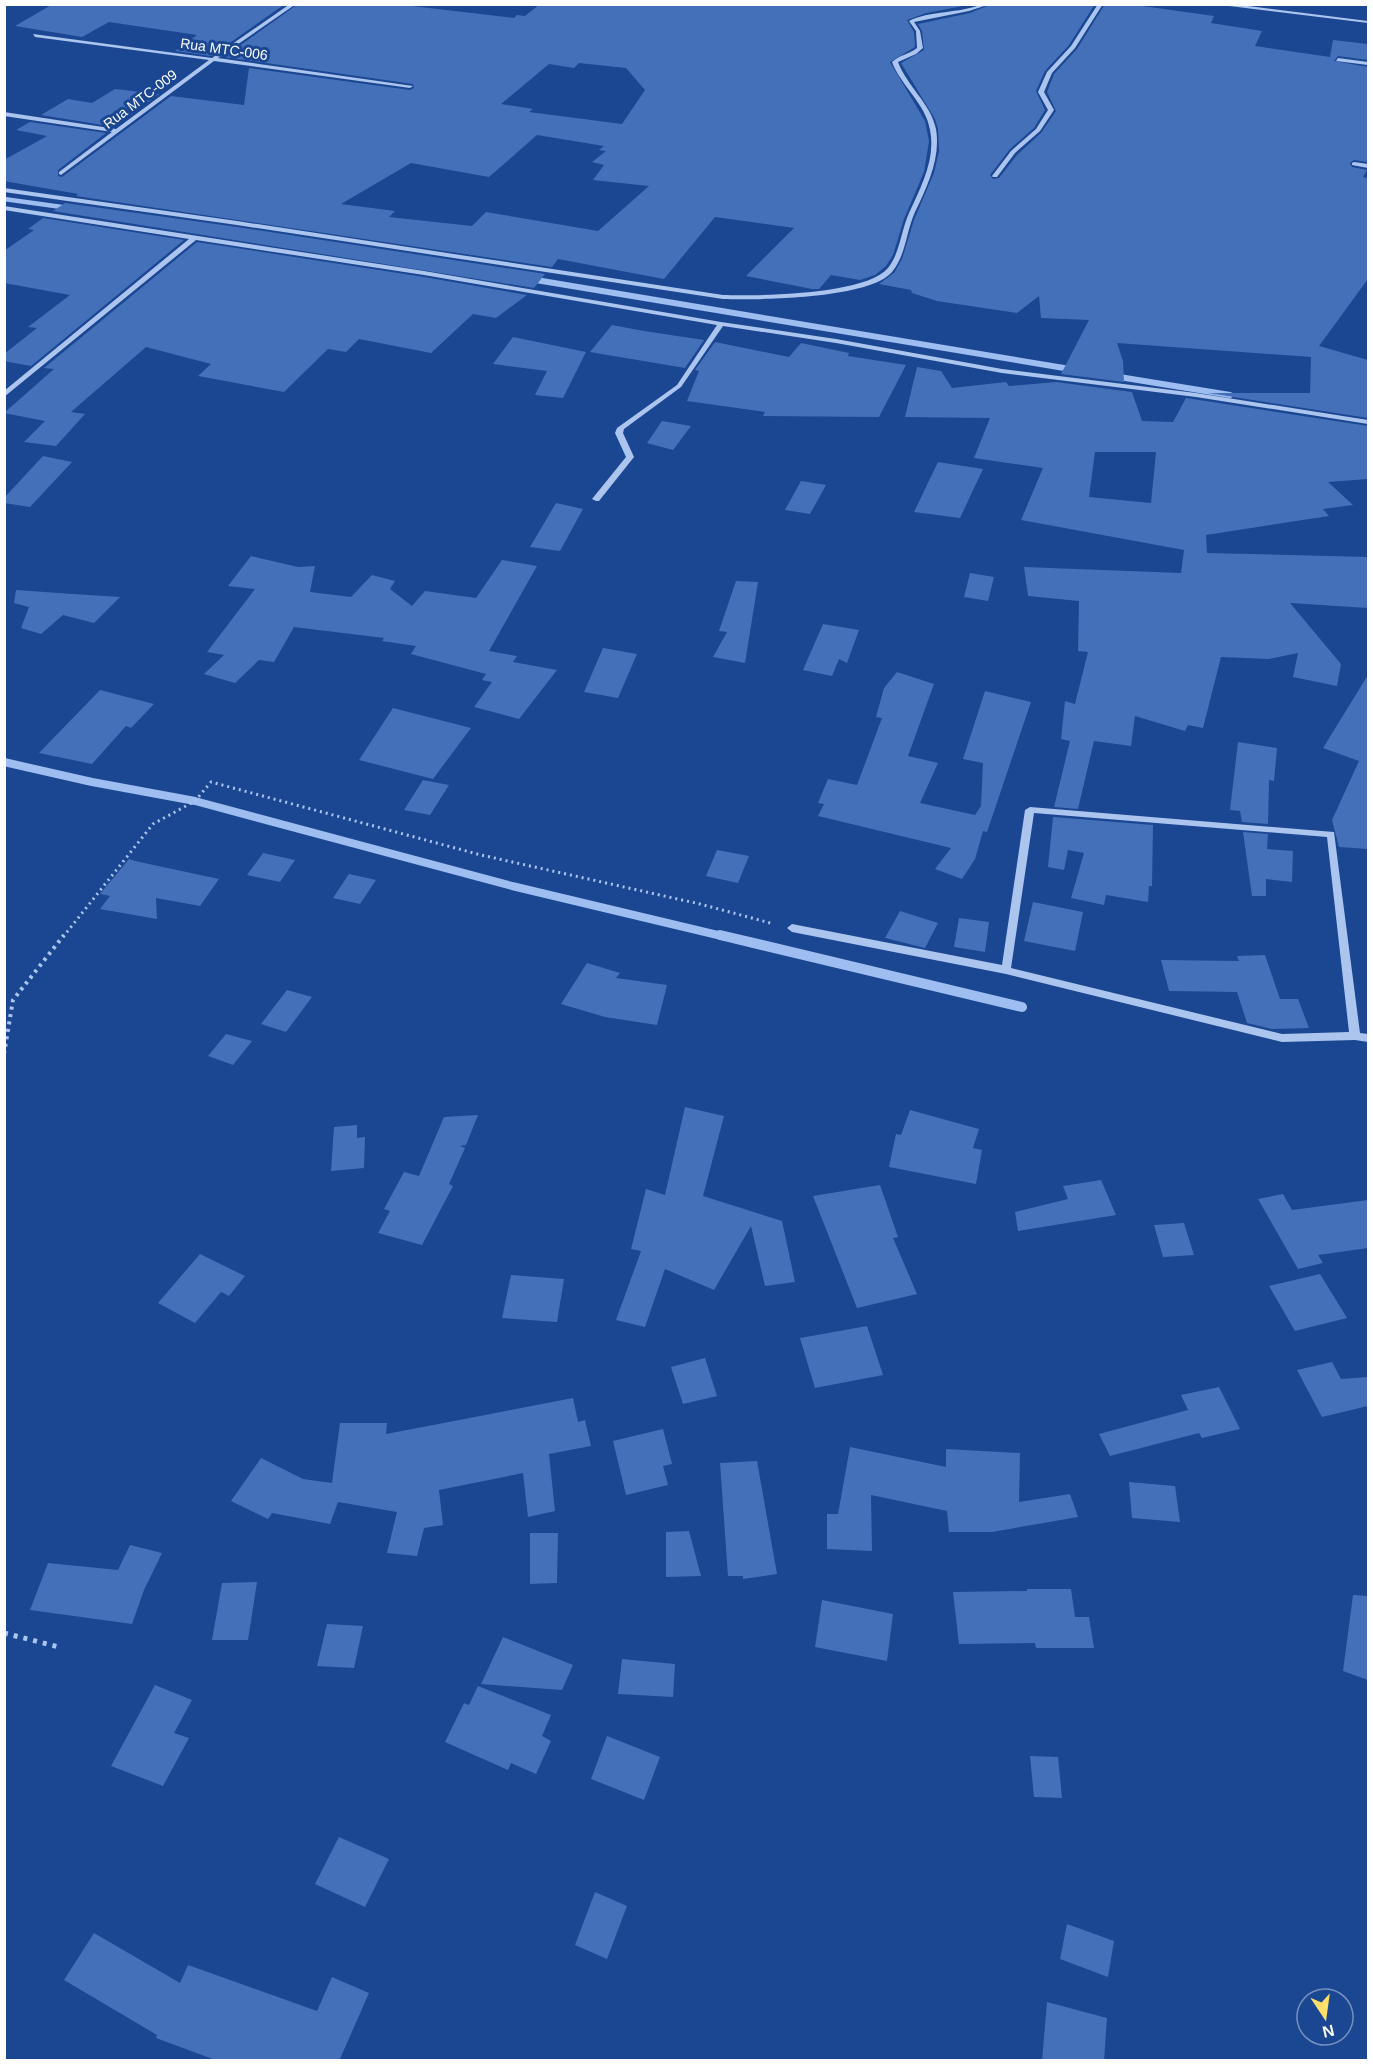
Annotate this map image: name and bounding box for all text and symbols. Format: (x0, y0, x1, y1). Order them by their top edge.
street label: Rua MTC-006 (179, 35, 269, 63)
street label: Rua MTC-009 (100, 66, 180, 132)
north arrow (1295, 1987, 1355, 2047)
text: N (1321, 2022, 1336, 2041)

